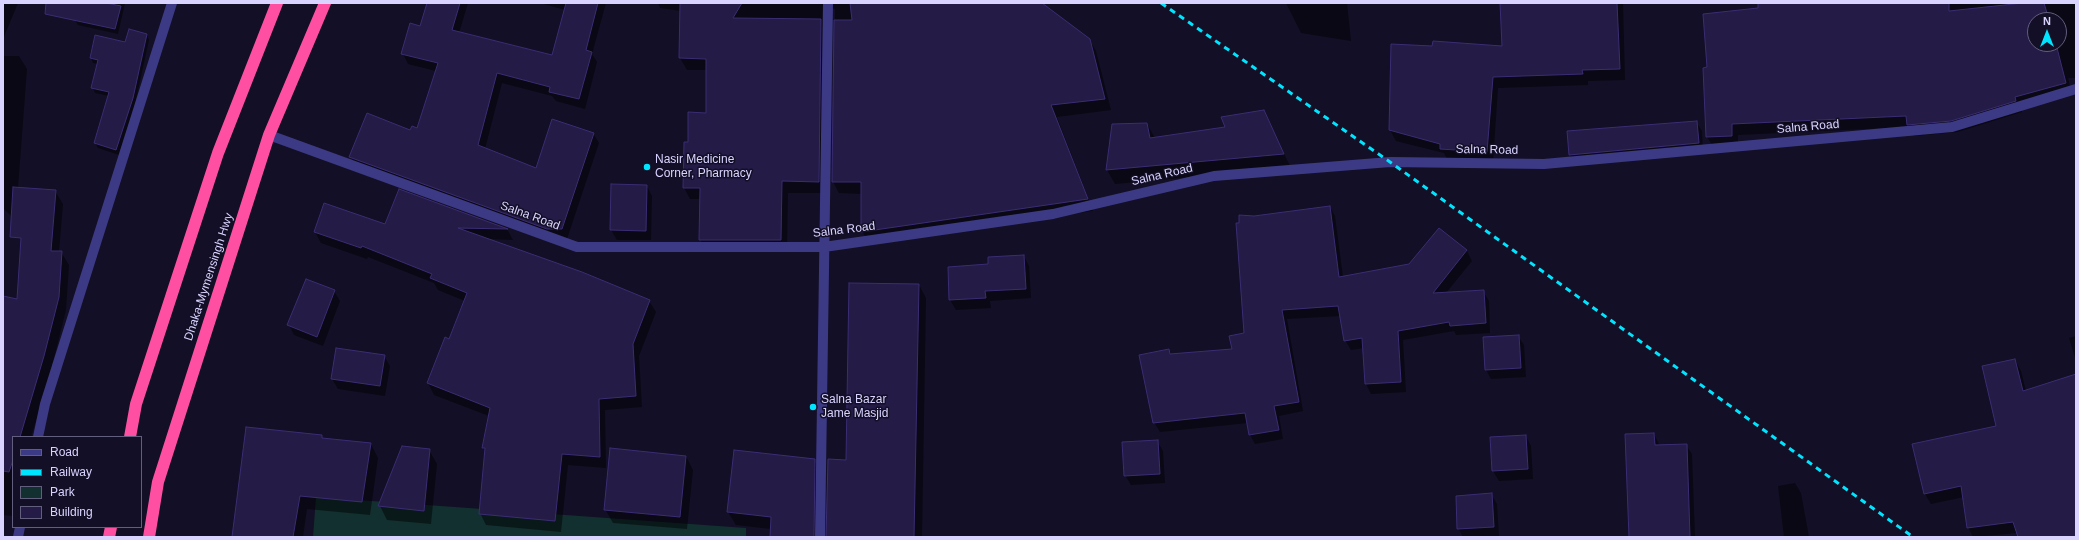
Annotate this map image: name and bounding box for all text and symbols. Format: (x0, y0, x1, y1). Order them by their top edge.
north arrow (2027, 12, 2067, 52)
text: N (2043, 15, 2051, 27)
street label: Salna Road (1776, 117, 1840, 137)
street label: Salna Road (1456, 142, 1518, 158)
place label: Nasir Medicine Corner, Pharmacy (655, 153, 752, 181)
street label: Salna Road (1130, 161, 1194, 189)
marker: Nasir Medicine Corner, Pharmacy (642, 162, 652, 172)
street label: Salna Road (498, 199, 562, 233)
street label: Dhaka-Mymensingh Hwy (182, 211, 236, 343)
street label: Salna Road (812, 219, 876, 241)
place label: Salna Bazar Jame Masjid (821, 393, 888, 421)
marker: Salna Bazar Jame Masjid (808, 402, 818, 412)
legend (12, 436, 142, 528)
text: Road (50, 445, 79, 459)
text: Railway (50, 465, 92, 479)
text: Park (50, 485, 75, 499)
text: Building (50, 505, 93, 519)

